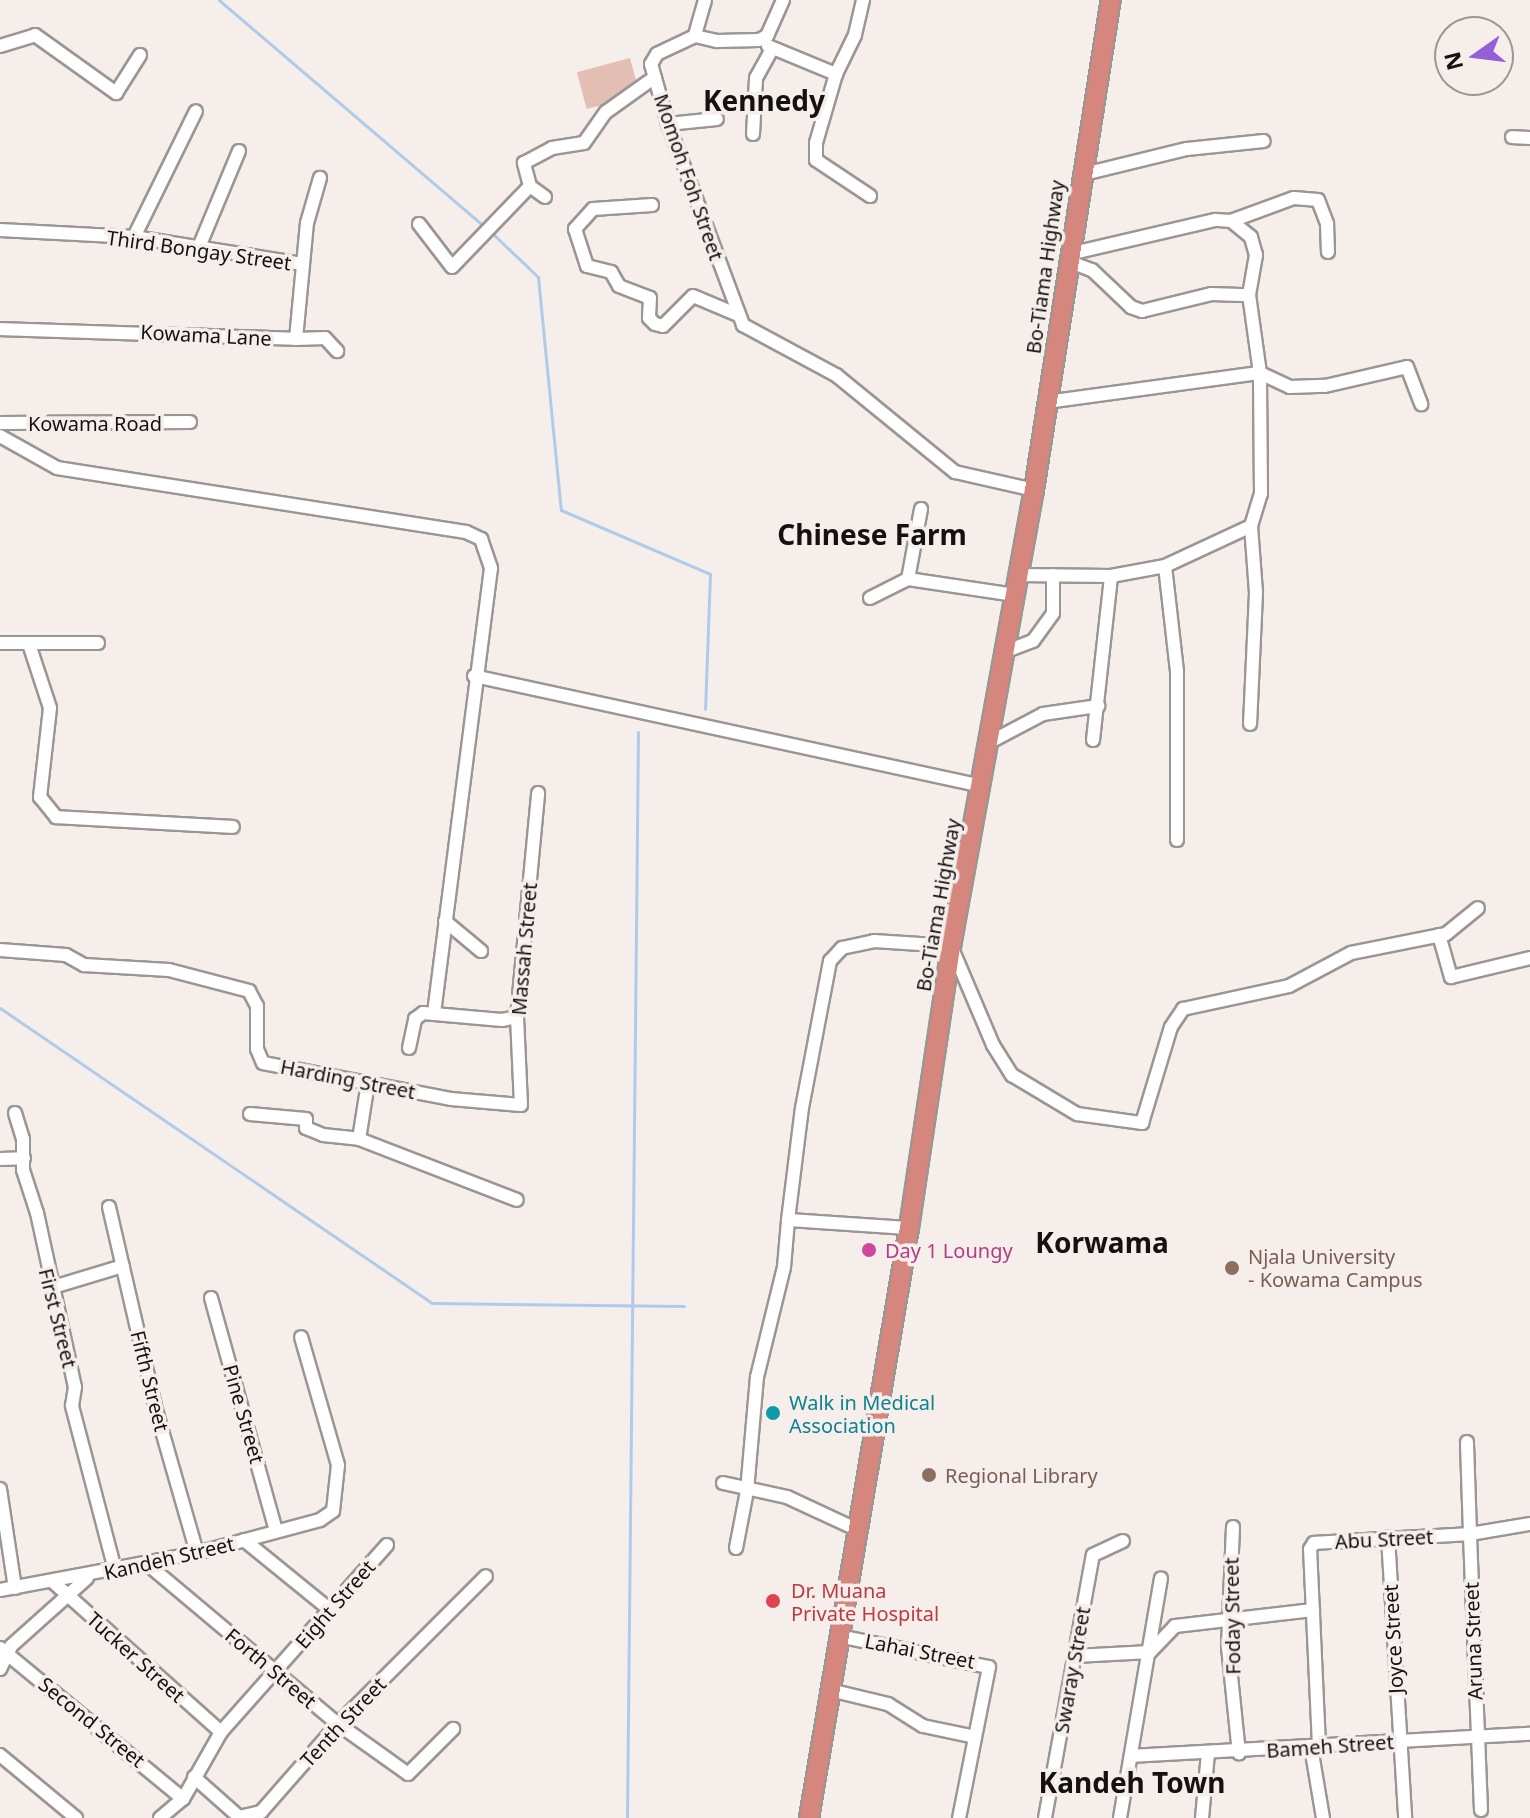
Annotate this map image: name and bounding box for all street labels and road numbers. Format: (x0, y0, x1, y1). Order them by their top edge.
street label: Momoh Foh Street (649, 91, 729, 263)
street label: Bo-Tiama Highway (1021, 179, 1069, 355)
street label: Third Bongay Street (105, 225, 293, 275)
street label: Kowama Lane (140, 320, 272, 350)
street label: Kowama Road (28, 411, 162, 435)
street label: Bo-Tiama Highway (911, 817, 965, 993)
street label: Massah Street (506, 882, 542, 1016)
street label: Harding Street (278, 1054, 418, 1104)
street label: First Street (34, 1266, 82, 1370)
street label: Fifth Street (126, 1328, 174, 1434)
street label: Pine Street (218, 1362, 270, 1466)
street label: Abu Street (1334, 1524, 1434, 1554)
street label: Kandeh Street (102, 1531, 236, 1585)
street label: Eight Street (290, 1555, 380, 1653)
street label: Foday Street (1219, 1557, 1245, 1675)
street label: Aruna Street (1459, 1582, 1487, 1700)
street label: Joyce Street (1378, 1584, 1408, 1694)
street label: Swaray Street (1049, 1605, 1095, 1735)
street label: Tucker Street (82, 1607, 190, 1707)
street label: Forth Street (221, 1623, 321, 1713)
street label: Lahai Street (863, 1629, 977, 1673)
street label: Second Street (34, 1672, 150, 1772)
street label: Tenth Street (295, 1672, 391, 1772)
street label: Bameh Street (1266, 1730, 1394, 1762)

